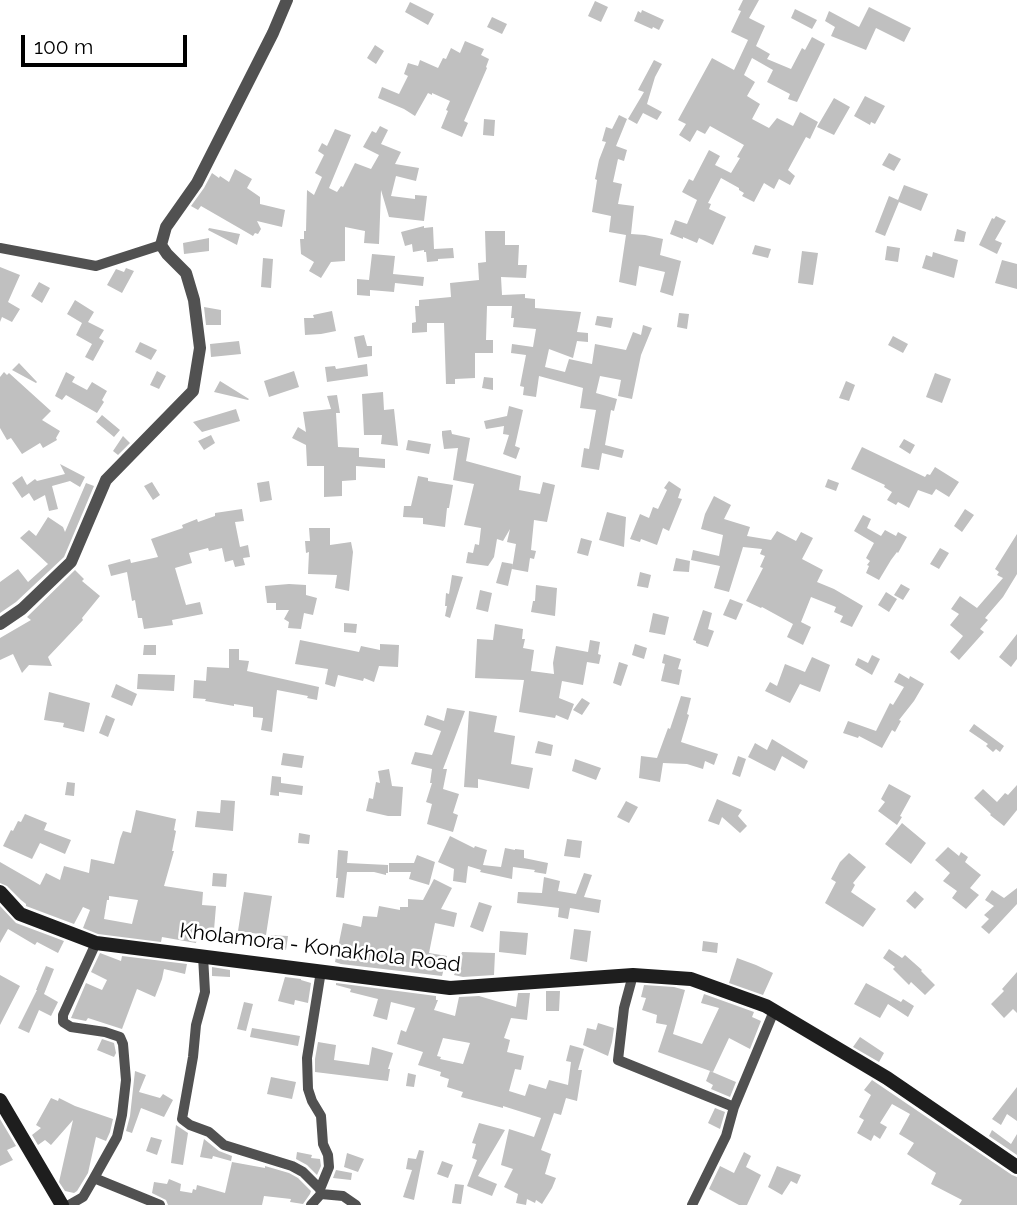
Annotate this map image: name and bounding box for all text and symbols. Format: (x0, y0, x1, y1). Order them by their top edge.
scale bar (24, 21, 191, 65)
text: 100 m (34, 34, 93, 59)
street label: Kholamora - Konakhola Road (178, 918, 462, 978)

